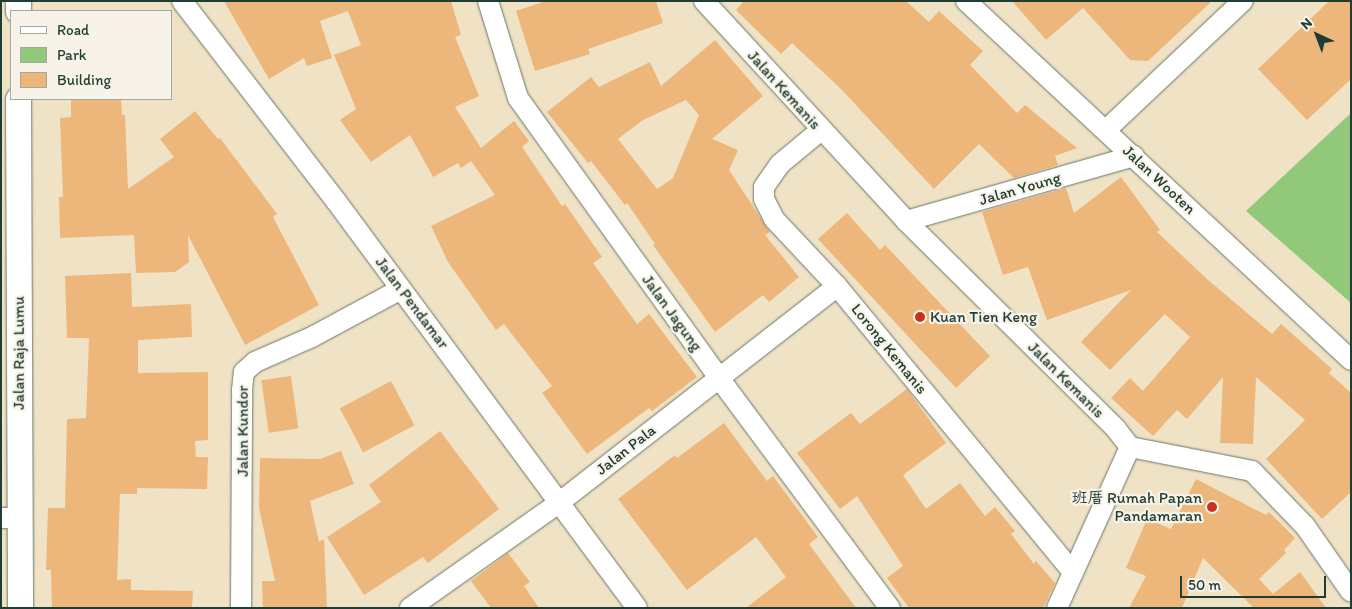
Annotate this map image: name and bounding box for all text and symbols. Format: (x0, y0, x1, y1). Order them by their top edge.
legend (10, 10, 172, 100)
north arrow (1292, 10, 1342, 60)
text: N (1297, 14, 1316, 33)
text: Road (57, 21, 89, 39)
text: Park (57, 46, 87, 64)
street label: Jalan Kemanis (744, 47, 824, 133)
text: Building (57, 71, 111, 89)
street label: Jalan Wooten (1119, 142, 1199, 218)
street label: Jalan Young (978, 168, 1062, 210)
street label: Jalan Pendamar (371, 253, 453, 353)
street label: Jalan Jagung (638, 271, 706, 355)
street label: Jalan Raja Lumu (9, 297, 29, 409)
street label: Lorong Kemanis (847, 300, 931, 398)
place label: Kuan Tien Keng (930, 307, 1038, 327)
marker: Kuan Tien Keng (914, 311, 926, 323)
street label: Jalan Kemanis (1024, 338, 1108, 422)
street label: Jalan Kundor (233, 385, 253, 477)
street label: Jalan Pala (593, 421, 659, 479)
place label: 班厝 Rumah Papan Pandamaran (1073, 488, 1202, 526)
marker: 班厝 Rumah Papan Pandamaran (1206, 501, 1218, 513)
scale bar (1182, 566, 1328, 598)
text: 50 m (1188, 576, 1221, 594)

